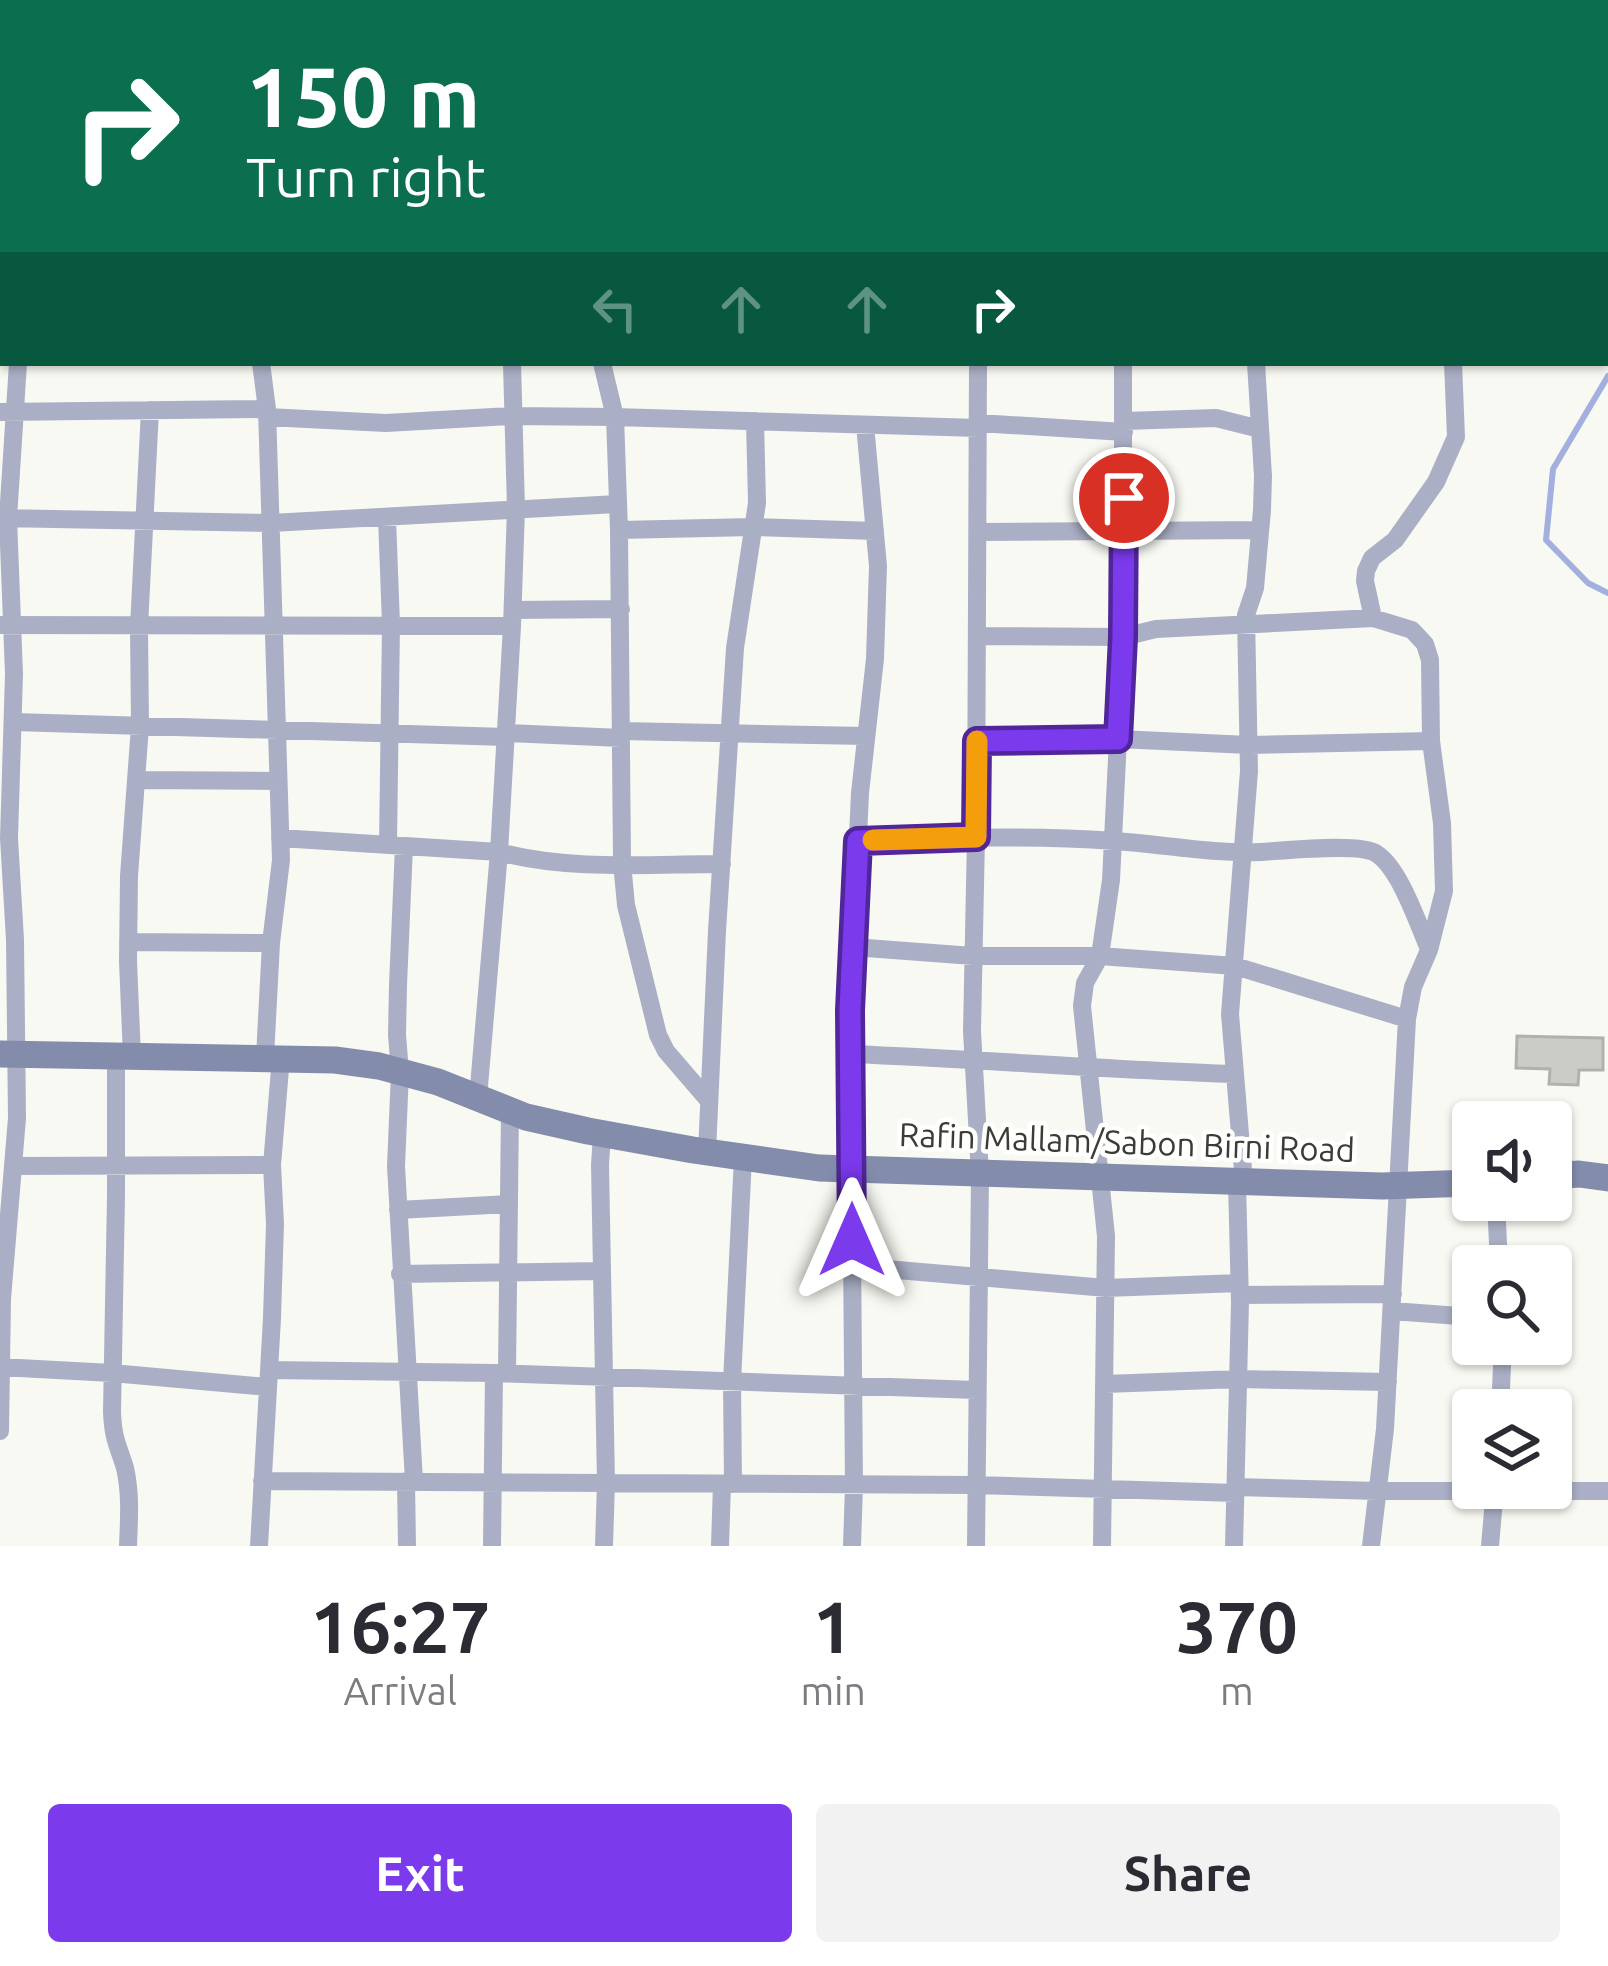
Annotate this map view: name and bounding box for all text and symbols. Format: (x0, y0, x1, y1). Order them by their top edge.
icon: right (48, 48, 204, 204)
text: 150 m (246, 49, 480, 143)
text: Turn right (246, 147, 486, 207)
icon: left (582, 276, 648, 342)
icon: ahead (708, 276, 774, 342)
icon: ahead (834, 276, 900, 342)
icon: right (960, 276, 1026, 342)
pin (1073, 447, 1175, 549)
icon: arrive (1091, 465, 1157, 531)
map controls (1452, 1101, 1572, 1509)
button: sound (1452, 1101, 1572, 1221)
street label: Rafin Mallam/Sabon Birni Road (898, 1115, 1356, 1168)
position arrow (789, 1177, 915, 1303)
button: search (1452, 1245, 1572, 1365)
button: layers (1452, 1389, 1572, 1509)
text: 16:27 (310, 1586, 490, 1667)
text: 1 (813, 1586, 853, 1667)
text: 370 (1176, 1586, 1298, 1667)
text: Arrival (343, 1669, 457, 1712)
text: min (800, 1669, 866, 1712)
text: m (1220, 1669, 1254, 1712)
button: Exit (48, 1804, 792, 1942)
button: Share (816, 1804, 1560, 1942)

